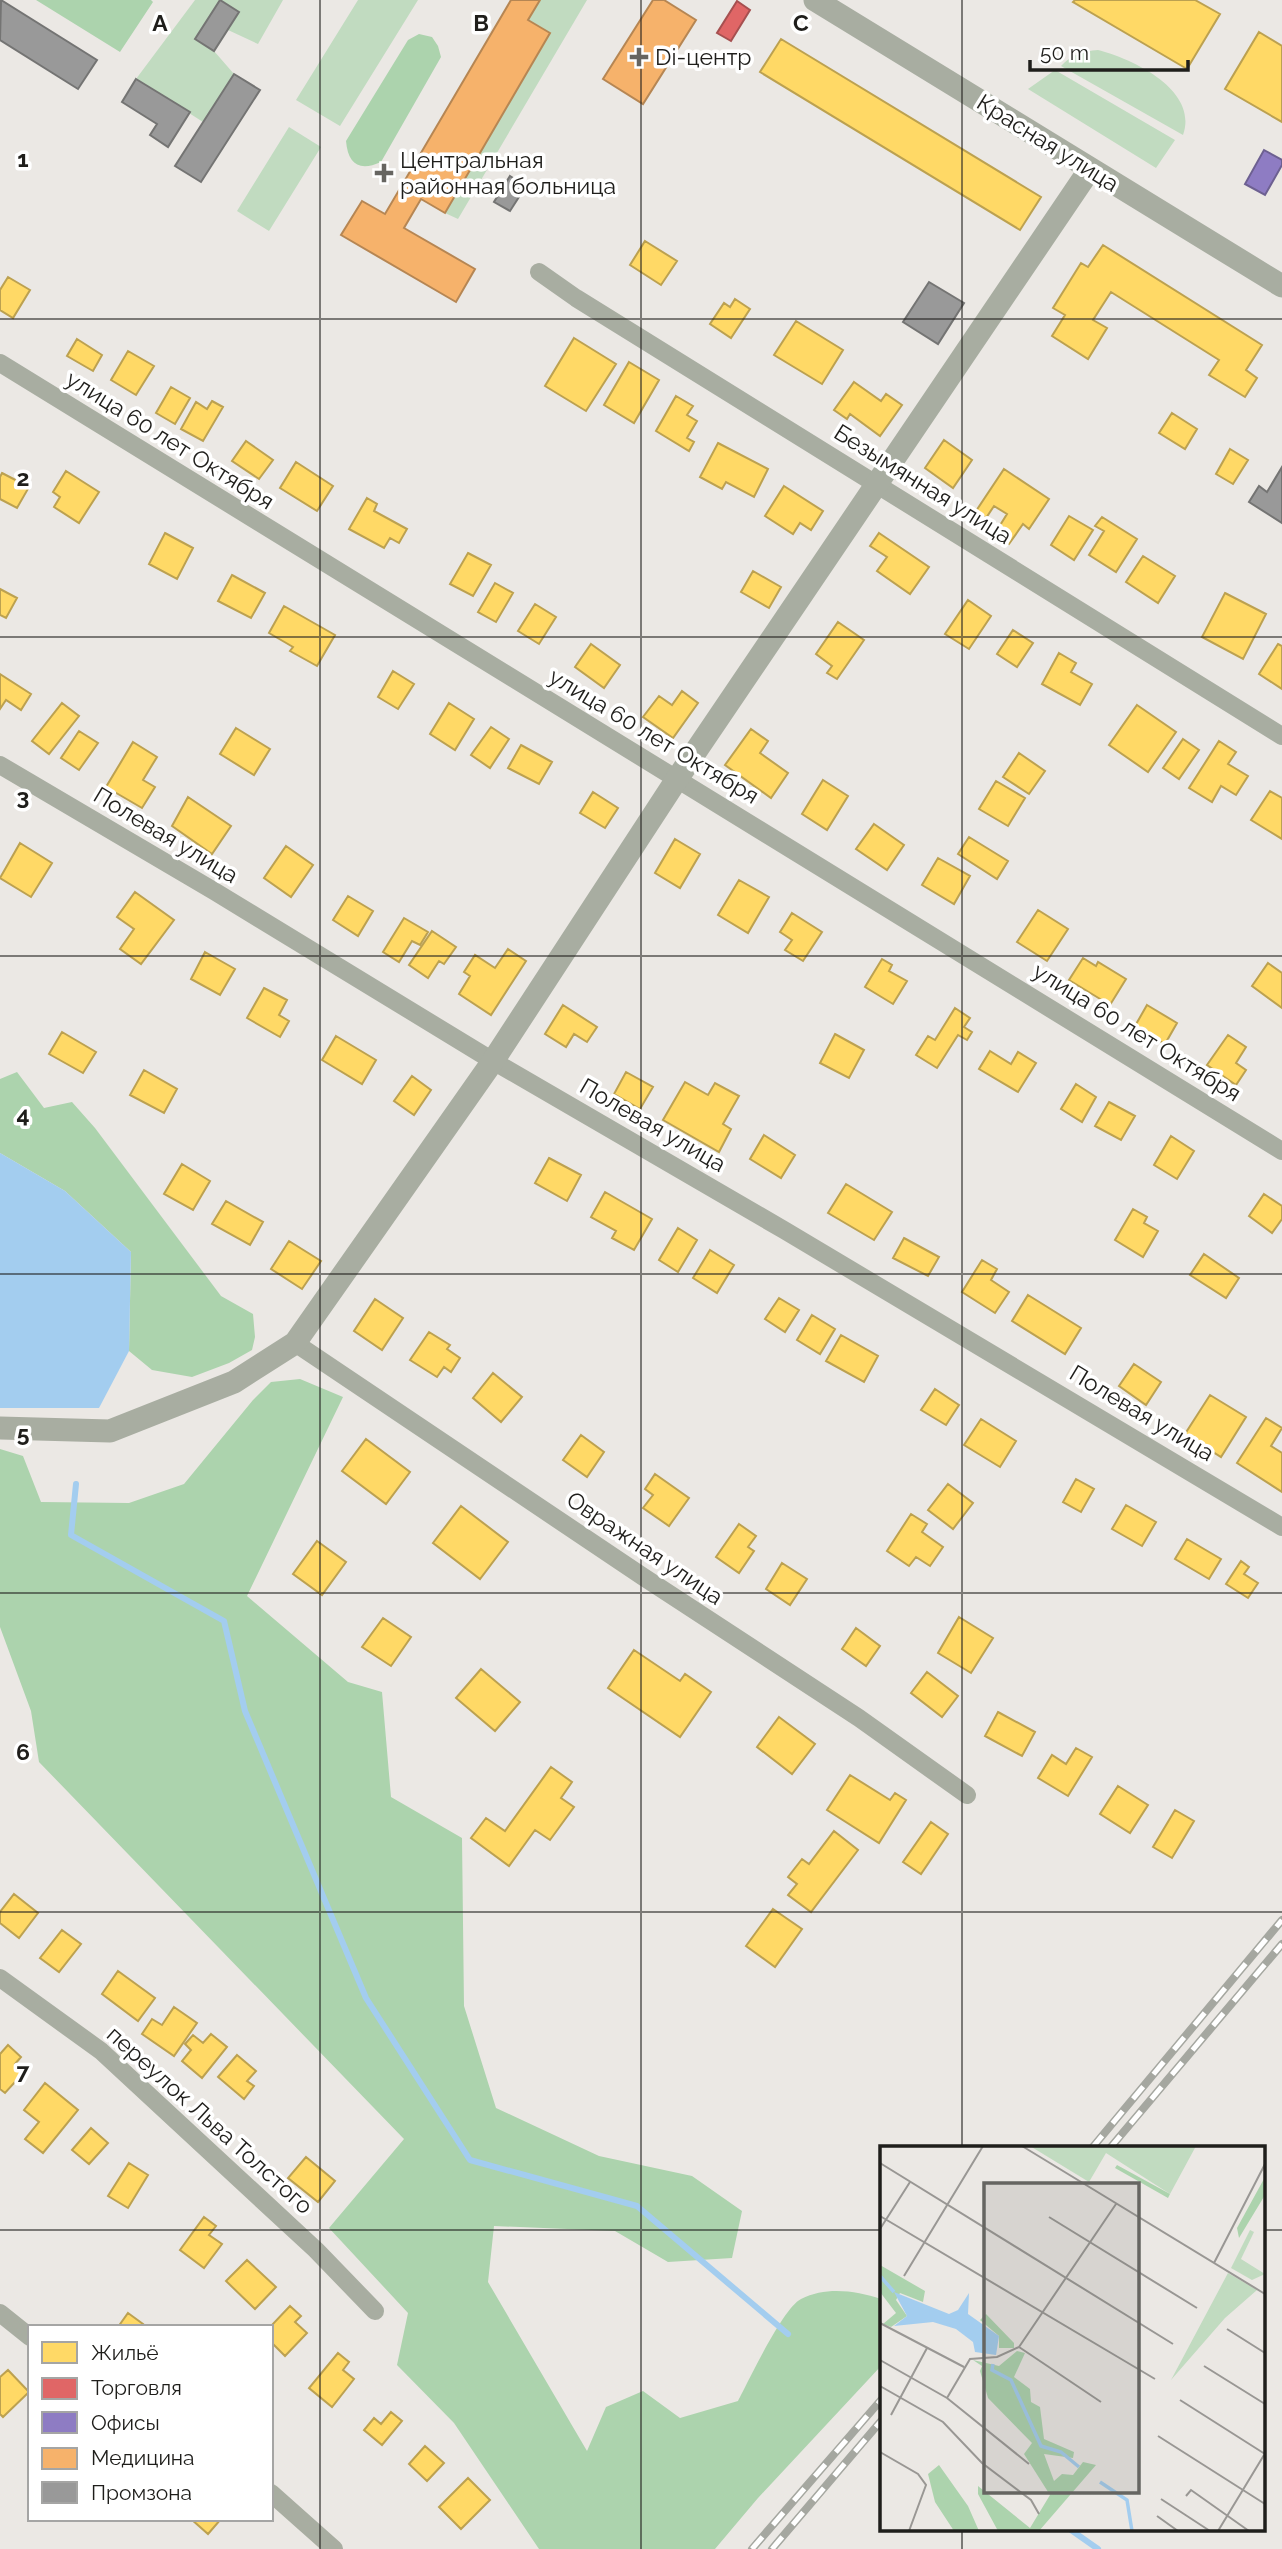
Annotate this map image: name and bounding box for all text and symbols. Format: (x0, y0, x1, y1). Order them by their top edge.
text: A (152, 9, 168, 36)
text: B (473, 9, 489, 36)
text: C (793, 9, 809, 36)
scale bar (1030, 28, 1188, 72)
text: 50 m (1040, 40, 1089, 65)
place label: Di-центр (655, 43, 752, 70)
marker: Di-центр (629, 47, 649, 67)
street label: Красная улица (972, 88, 1124, 197)
text: 1 (17, 145, 29, 172)
place label: Центральная районная больница (400, 146, 616, 199)
marker: Центральная районная больница (374, 163, 394, 183)
street label: улица 60 лет Октября (61, 365, 279, 515)
street label: Безымянная улица (829, 418, 1017, 549)
text: 2 (17, 464, 29, 491)
street label: улица 60 лет Октября (544, 662, 764, 809)
street label: Полевая улица (89, 781, 243, 888)
text: 3 (17, 783, 29, 810)
street label: улица 60 лет Октября (1028, 957, 1246, 1107)
street label: Полевая улица (576, 1072, 731, 1177)
text: 4 (16, 1101, 30, 1128)
street label: Полевая улица (1065, 1359, 1219, 1466)
text: 5 (17, 1420, 30, 1447)
street label: Овражная улица (562, 1485, 728, 1610)
text: 6 (16, 1738, 30, 1765)
street label: переулок Льва Толстого (102, 2020, 319, 2219)
text: 7 (17, 2057, 30, 2084)
inset map (880, 2146, 1264, 2532)
legend (28, 2325, 273, 2521)
text: Жильё (91, 2340, 159, 2365)
text: Торговля (91, 2375, 182, 2400)
text: Офисы (91, 2410, 160, 2435)
text: Медицина (91, 2445, 195, 2470)
text: Промзона (91, 2480, 192, 2505)

